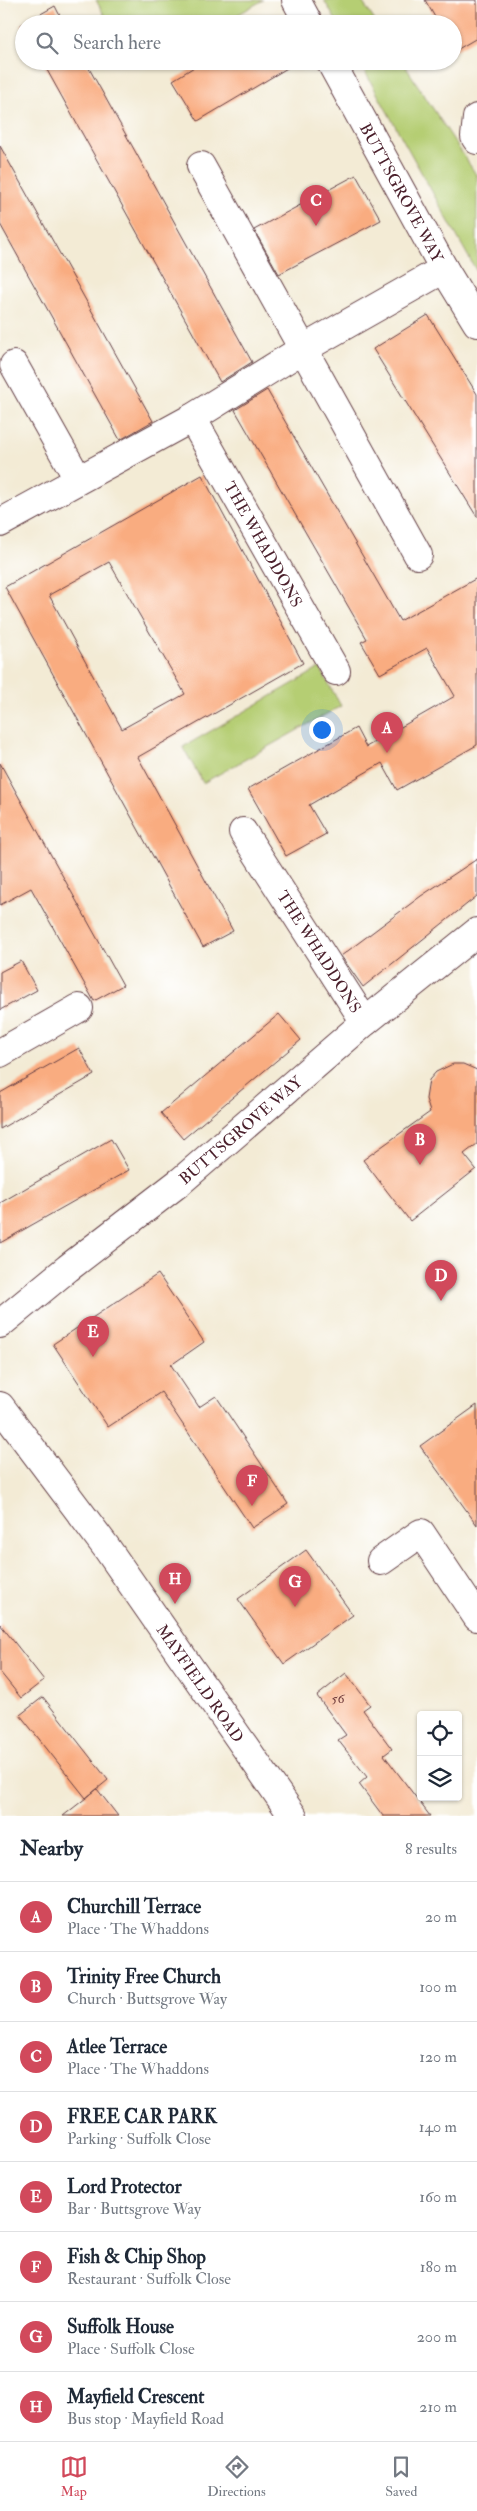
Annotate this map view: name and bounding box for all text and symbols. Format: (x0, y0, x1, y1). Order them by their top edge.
search box (15, 15, 462, 70)
icon: search (33, 29, 61, 57)
text: Search here (73, 31, 161, 55)
street label: BUTTSGROVE WAY (355, 120, 448, 267)
pin: C (300, 185, 332, 226)
street label: THE WHADDONS (219, 478, 307, 611)
pin: A (371, 712, 403, 753)
your location (309, 717, 335, 743)
street label: THE WHADDONS (272, 887, 365, 1017)
street label: BUTTSGROVE WAY (175, 1071, 307, 1189)
pin: B (404, 1124, 436, 1165)
pin: D (425, 1260, 457, 1301)
pin: E (77, 1316, 109, 1357)
pin: F (236, 1465, 268, 1506)
pin: H (159, 1563, 191, 1604)
pin: G (279, 1566, 311, 1607)
street label: MAYFIELD ROAD (152, 1621, 248, 1746)
house number: 56 (331, 1690, 346, 1707)
map controls (417, 1711, 462, 1801)
button: locate (417, 1711, 462, 1756)
button: layers (417, 1756, 462, 1801)
text: Nearby (20, 1835, 83, 1862)
text: 8 results (405, 1839, 457, 1859)
text: Churchill Terrace (67, 1895, 201, 1919)
text: A (31, 1907, 41, 1927)
text: 20 m (425, 1907, 457, 1927)
text: Place · The Whaddons (67, 1919, 209, 1939)
text: Trinity Free Church (67, 1965, 221, 1989)
text: B (31, 1977, 41, 1997)
text: 100 m (419, 1977, 457, 1997)
text: Church · Buttsgrove Way (67, 1989, 227, 2009)
text: Atlee Terrace (67, 2035, 167, 2059)
text: C (30, 2047, 42, 2067)
text: 120 m (419, 2047, 457, 2067)
text: Place · The Whaddons (67, 2059, 209, 2079)
text: FREE CAR PARK (67, 2105, 217, 2129)
text: D (29, 2117, 43, 2137)
text: 140 m (419, 2117, 457, 2137)
text: Parking · Suffolk Close (67, 2129, 211, 2149)
text: Lord Protector (67, 2175, 182, 2199)
text: E (30, 2187, 42, 2207)
text: 160 m (419, 2187, 457, 2207)
text: Bar · Buttsgrove Way (67, 2199, 201, 2219)
text: Fish & Chip Shop (67, 2245, 206, 2269)
text: F (31, 2257, 41, 2277)
text: 180 m (420, 2257, 457, 2277)
text: Restaurant · Suffolk Close (67, 2269, 231, 2289)
text: Suffolk House (67, 2315, 174, 2339)
text: G (29, 2327, 43, 2347)
text: 200 m (417, 2327, 457, 2347)
text: Place · Suffolk Close (67, 2339, 195, 2359)
text: Mayfield Crescent (67, 2385, 204, 2409)
text: H (29, 2397, 43, 2417)
text: 210 m (419, 2397, 457, 2417)
text: Bus stop · Mayfield Road (67, 2409, 224, 2429)
tab: Map (60, 2453, 88, 2500)
tab: Directions (207, 2453, 266, 2500)
tab: Saved (385, 2453, 417, 2500)

